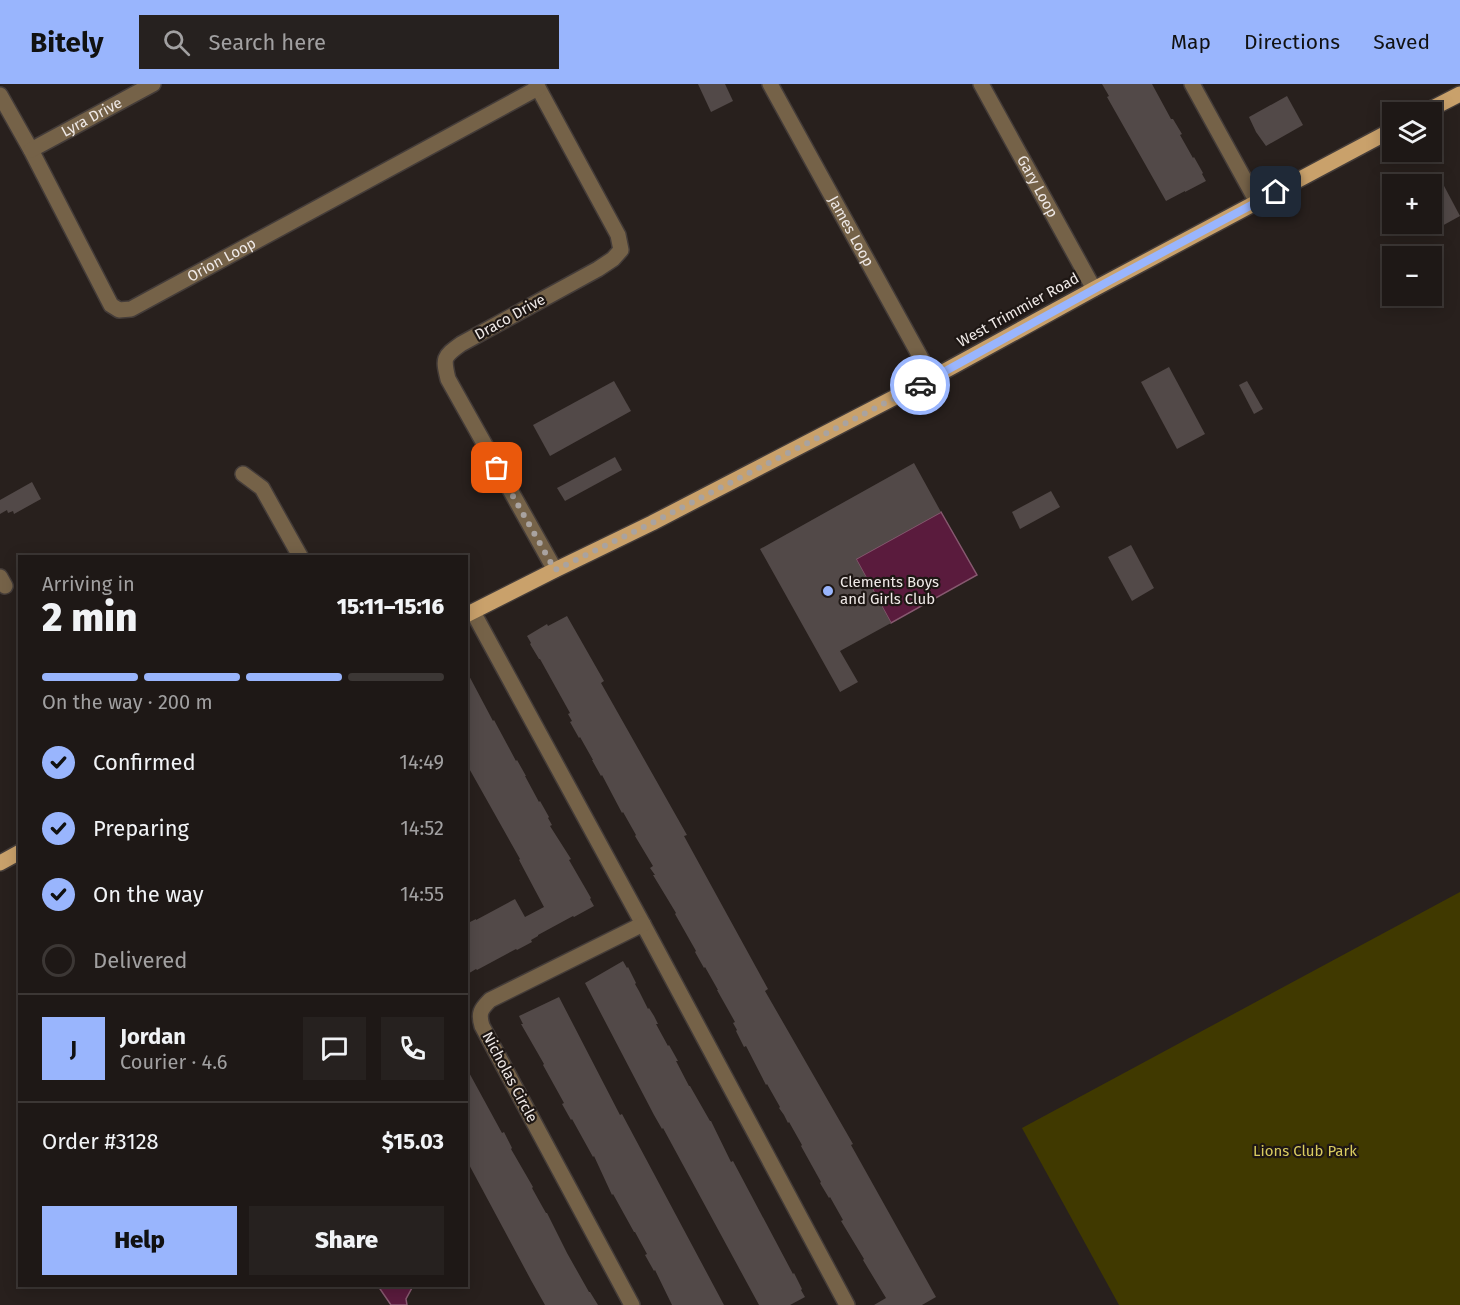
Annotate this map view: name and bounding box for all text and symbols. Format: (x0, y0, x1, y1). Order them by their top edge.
search box (139, 15, 559, 69)
text: Bitely (30, 26, 103, 59)
icon: search (160, 26, 193, 59)
text: Search here (208, 29, 326, 56)
text: Map (1171, 29, 1211, 55)
text: Directions (1244, 29, 1340, 55)
text: Saved (1373, 29, 1430, 55)
street label: Lyra Drive (58, 93, 125, 141)
map controls (1382, 102, 1442, 306)
button: layers (1382, 102, 1442, 162)
street label: Gary Loop (1013, 152, 1062, 221)
pin (1250, 166, 1301, 217)
button: + (1382, 174, 1442, 234)
icon: home (1259, 175, 1292, 208)
street label: James Loop (824, 192, 878, 270)
street label: Orion Loop (184, 234, 259, 286)
button: − (1382, 246, 1442, 306)
street label: West Trimmier Road (954, 269, 1082, 351)
street label: Draco Drive (472, 290, 548, 344)
courier (890, 355, 950, 415)
icon: car (904, 369, 937, 402)
pin (471, 442, 522, 493)
icon: bag (480, 451, 513, 484)
text: Arriving in (42, 572, 135, 596)
place label: Clements Boys and Girls Club (840, 573, 939, 608)
marker: Clements Boys and Girls Club (821, 584, 835, 598)
text: 15:11–15:16 (337, 593, 444, 620)
text: 2 min (42, 595, 138, 641)
text: On the way · 200 m (42, 690, 213, 714)
icon: check (42, 746, 75, 779)
text: Confirmed (93, 749, 196, 776)
text: 14:49 (399, 750, 444, 774)
icon: check (42, 812, 75, 845)
text: Preparing (93, 815, 189, 842)
text: 14:52 (400, 816, 444, 840)
icon: check (42, 878, 75, 911)
text: On the way (93, 881, 204, 908)
text: 14:55 (400, 882, 444, 906)
text: Delivered (93, 947, 188, 974)
button: chat (303, 1017, 366, 1080)
button: phone (381, 1017, 444, 1080)
text: Jordan (120, 1023, 186, 1050)
street label: Nicholas Circle (479, 1029, 541, 1125)
text: J (70, 1035, 77, 1062)
text: Courier · 4.6 (120, 1050, 227, 1074)
text: Order #3128 (42, 1128, 159, 1155)
text: $15.03 (382, 1128, 444, 1155)
park label: Lions Club Park (1253, 1142, 1357, 1160)
button: Help (42, 1206, 237, 1275)
button: Share (249, 1206, 444, 1275)

